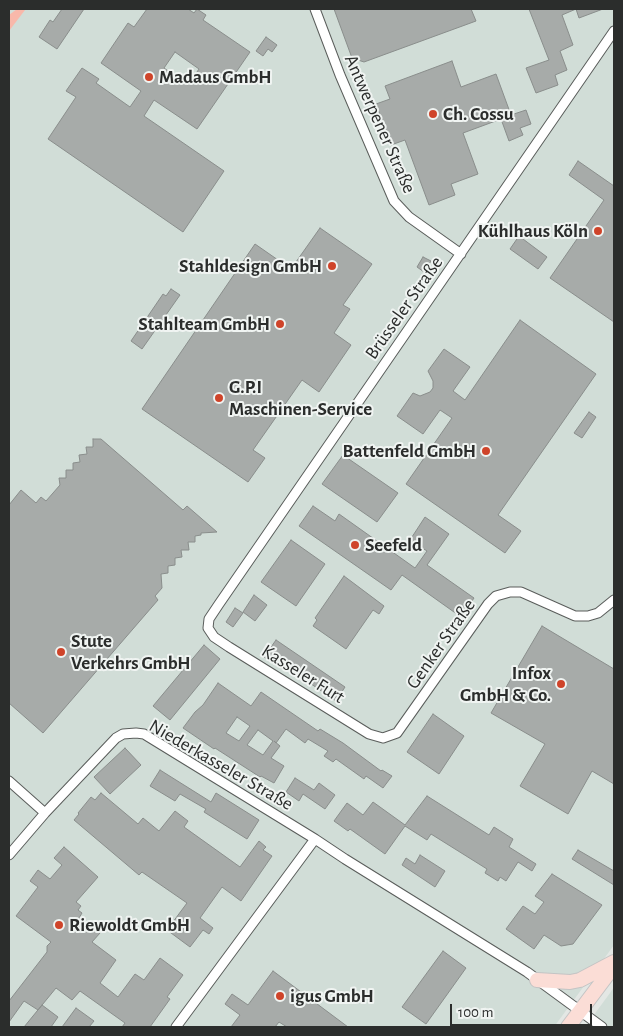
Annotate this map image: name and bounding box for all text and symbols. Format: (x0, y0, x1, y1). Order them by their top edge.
street label: Antwerpener Straße (339, 51, 421, 197)
place label: Madaus GmbH (159, 66, 271, 88)
marker: Madaus GmbH (143, 71, 155, 83)
place label: Ch. Cossu (443, 103, 514, 125)
marker: Ch. Cossu (427, 108, 439, 120)
place label: Kühlhaus Köln (478, 220, 588, 242)
marker: Kühlhaus Köln (592, 225, 604, 237)
street label: Brüsseler Straße (360, 252, 448, 364)
place label: Stahldesign GmbH (179, 255, 322, 277)
marker: Stahldesign GmbH (326, 260, 338, 272)
place label: Stahlteam GmbH (138, 313, 270, 335)
marker: Stahlteam GmbH (274, 318, 286, 330)
place label: G.P.I Maschinen-Service (229, 376, 372, 420)
marker: G.P.I Maschinen-Service (213, 392, 225, 404)
place label: Battenfeld GmbH (342, 440, 476, 462)
marker: Battenfeld GmbH (480, 445, 492, 457)
place label: Seefeld (365, 534, 422, 556)
marker: Seefeld (349, 539, 361, 551)
street label: Genker Straße (402, 594, 480, 694)
place label: Stute Verkehrs GmbH (71, 630, 191, 674)
street label: Kasseler Furt (257, 640, 349, 708)
marker: Stute Verkehrs GmbH (55, 646, 67, 658)
place label: Infox GmbH & Co. (460, 662, 551, 706)
marker: Infox GmbH & Co. (555, 678, 567, 690)
street label: Niederkasseler Straße (145, 714, 297, 816)
place label: Riewoldt GmbH (69, 914, 190, 936)
marker: Riewoldt GmbH (53, 919, 65, 931)
place label: igus GmbH (290, 985, 374, 1007)
marker: igus GmbH (274, 990, 286, 1002)
scale bar (453, 994, 596, 1026)
text: 100 m (458, 1005, 493, 1020)

